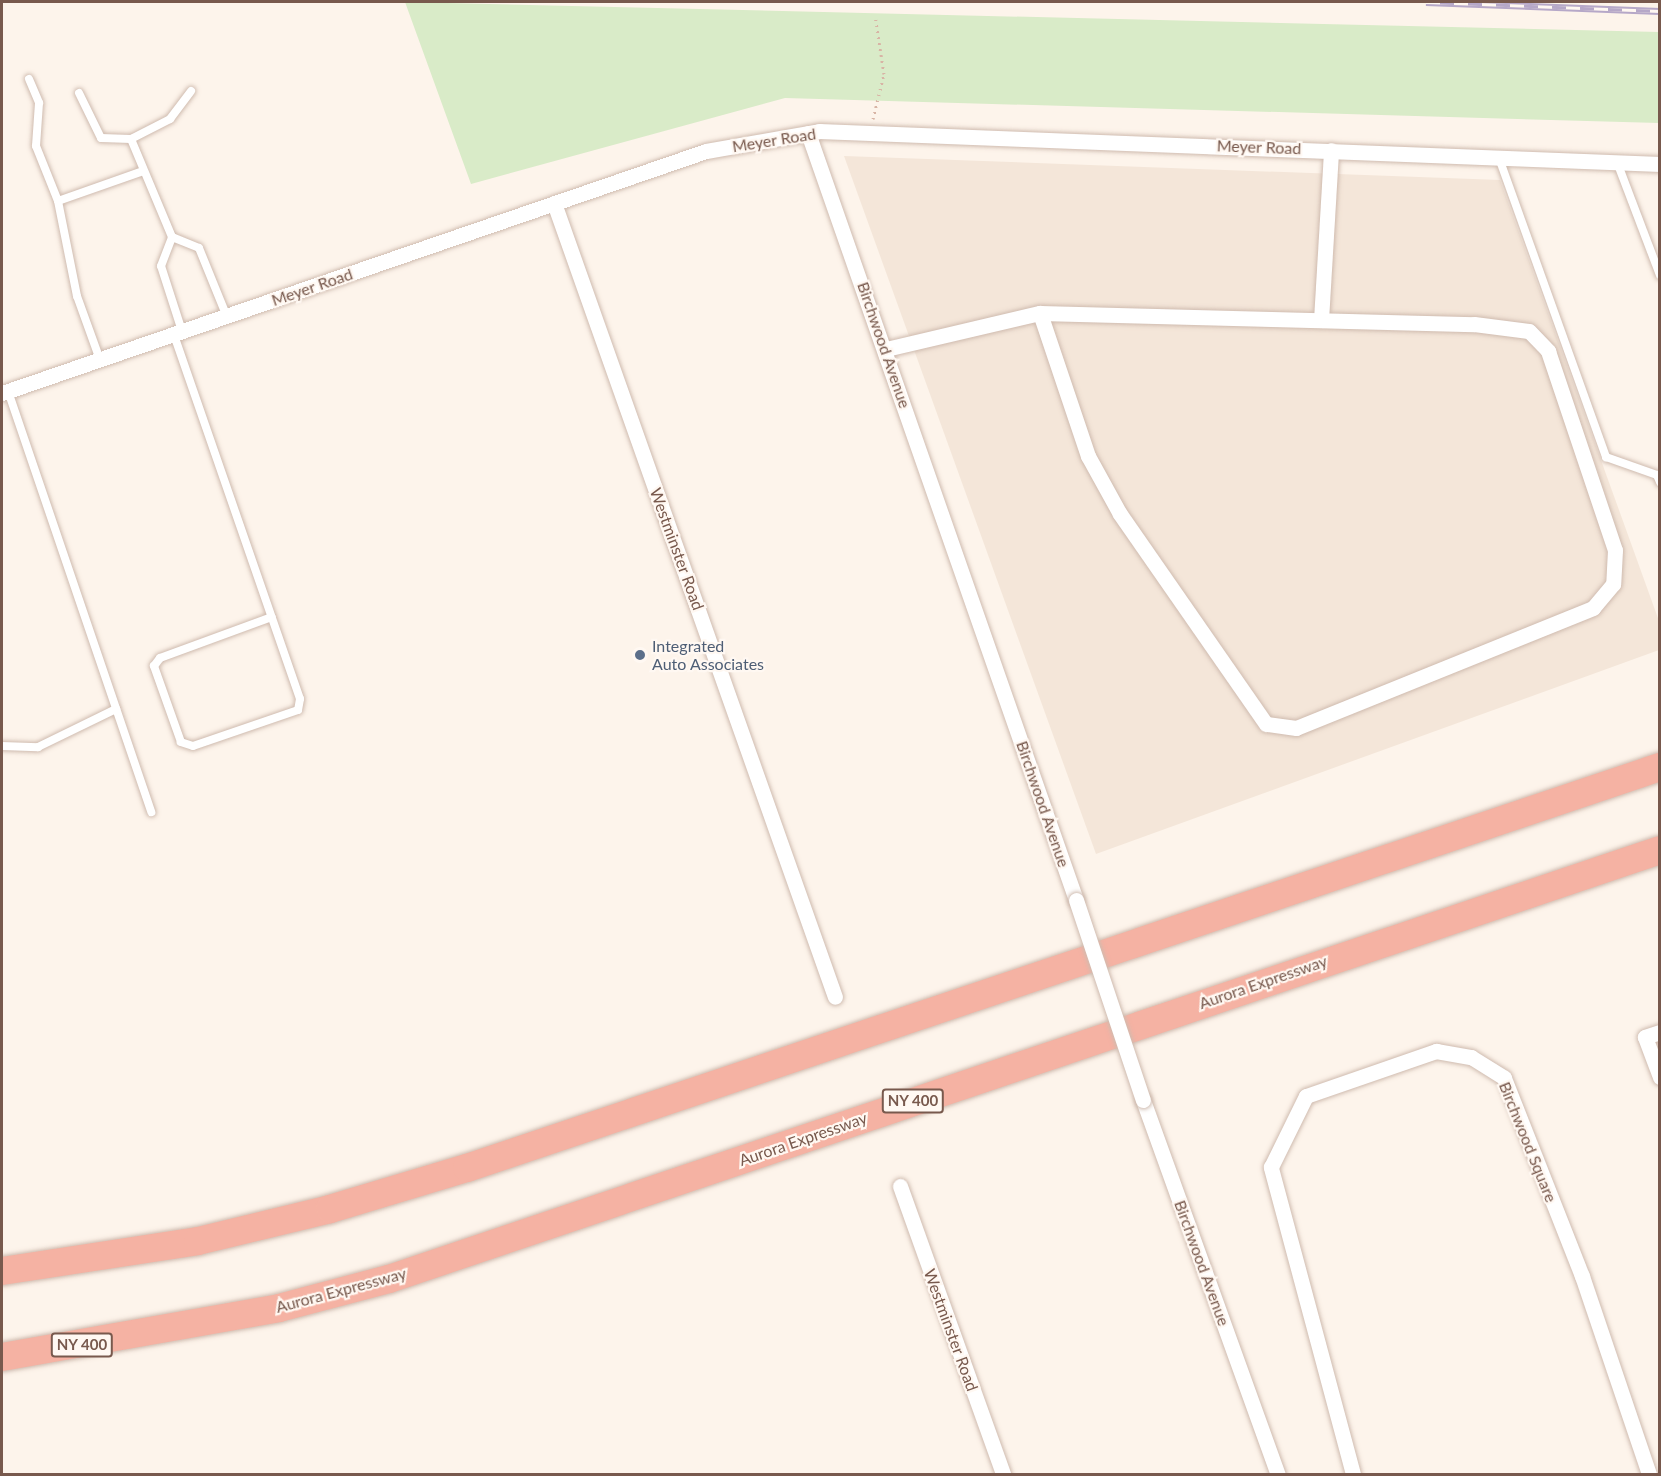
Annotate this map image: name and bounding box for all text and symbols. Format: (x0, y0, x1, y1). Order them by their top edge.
street label: Meyer Road (731, 124, 817, 156)
street label: Meyer Road (1216, 136, 1302, 158)
street label: Meyer Road (269, 264, 355, 310)
street label: Birchwood Avenue (853, 279, 915, 411)
street label: Westminster Road (646, 485, 708, 613)
place label: Integrated Auto Associates (652, 636, 765, 674)
marker: Integrated Auto Associates (633, 648, 647, 662)
street label: Birchwood Avenue (1012, 738, 1074, 870)
street label: Aurora Expressway (1196, 951, 1330, 1013)
street label: Birchwood Square (1495, 1079, 1561, 1205)
road number: NY 400 (880, 1089, 946, 1113)
street label: Aurora Expressway (736, 1108, 870, 1170)
street label: Birchwood Avenue (1170, 1197, 1234, 1329)
street label: Aurora Expressway (274, 1263, 408, 1317)
street label: Westminster Road (920, 1266, 982, 1394)
road number: NY 400 (49, 1333, 115, 1357)

